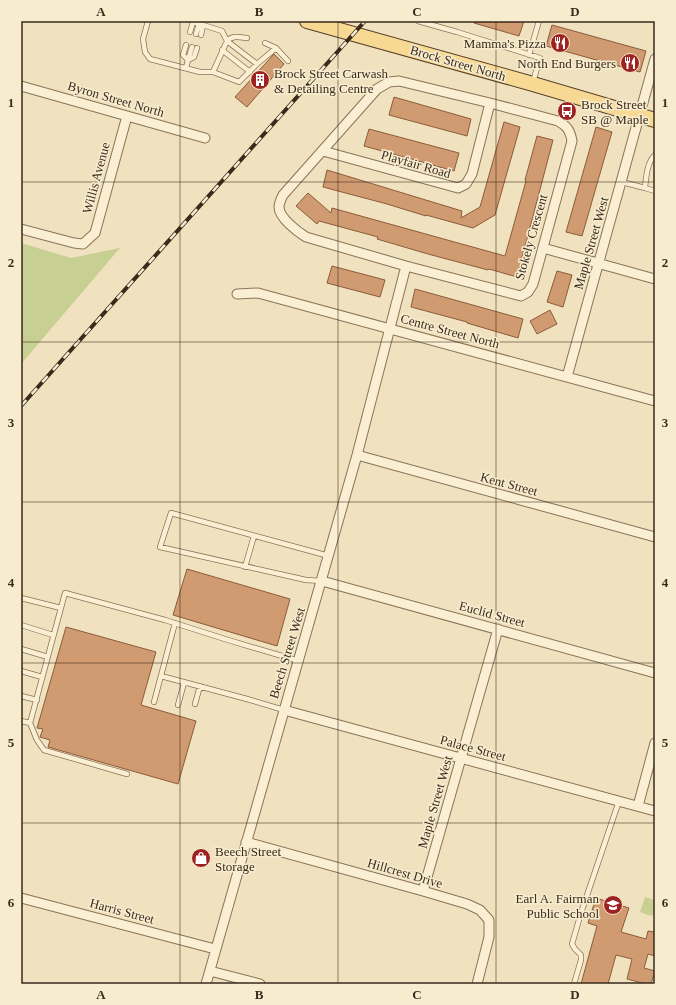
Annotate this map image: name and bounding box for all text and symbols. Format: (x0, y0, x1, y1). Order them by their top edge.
text: A (96, 4, 106, 19)
text: B (255, 4, 264, 19)
text: C (412, 4, 422, 19)
text: D (570, 4, 580, 19)
restaurant icon: Mamma's Pizza (549, 32, 571, 54)
place label: Mamma's Pizza (464, 36, 546, 51)
street label: Brock Street North (408, 42, 508, 84)
restaurant icon: North End Burgers (619, 52, 641, 74)
place label: North End Burgers (517, 56, 616, 71)
place label: Brock Street Carwash & Detailing Centre (274, 66, 389, 96)
building icon: Brock Street Carwash & Detailing Centre (249, 69, 271, 91)
street label: Byron Street North (66, 78, 166, 120)
text: 1 (8, 95, 14, 110)
text: 1 (662, 95, 668, 110)
place label: Brock Street SB @ Maple (581, 97, 649, 127)
bus stop icon: Brock Street SB @ Maple (556, 100, 578, 122)
street label: Willis Avenue (79, 140, 113, 215)
street label: Playfair Road (379, 147, 453, 181)
street label: Stokely Crescent (512, 192, 551, 282)
street label: Maple Street West (571, 195, 611, 291)
text: 2 (8, 255, 14, 270)
text: 2 (662, 255, 668, 270)
street label: Centre Street North (399, 311, 502, 352)
text: 3 (8, 415, 15, 430)
text: 3 (662, 415, 669, 430)
street label: Kent Street (479, 469, 540, 499)
text: 4 (8, 575, 15, 590)
text: 4 (662, 575, 669, 590)
street label: Euclid Street (457, 598, 527, 630)
street label: Beech Street West (266, 605, 308, 700)
street label: Palace Street (438, 732, 508, 764)
text: 5 (8, 735, 15, 750)
text: 5 (662, 735, 669, 750)
street label: Maple Street West (415, 754, 455, 850)
place label: Beech Street Storage (215, 844, 281, 874)
shop icon: Beech Street Storage (190, 847, 212, 869)
street label: Hillcrest Drive (366, 855, 445, 891)
place label: Earl A. Fairman Public School (516, 891, 599, 921)
school or university icon: Earl A. Fairman Public School (602, 894, 624, 916)
text: 6 (8, 895, 15, 910)
street label: Harris Street (88, 895, 156, 927)
text: 6 (662, 895, 669, 910)
text: A (96, 987, 106, 1002)
text: B (255, 987, 264, 1002)
text: C (412, 987, 422, 1002)
text: D (570, 987, 580, 1002)

